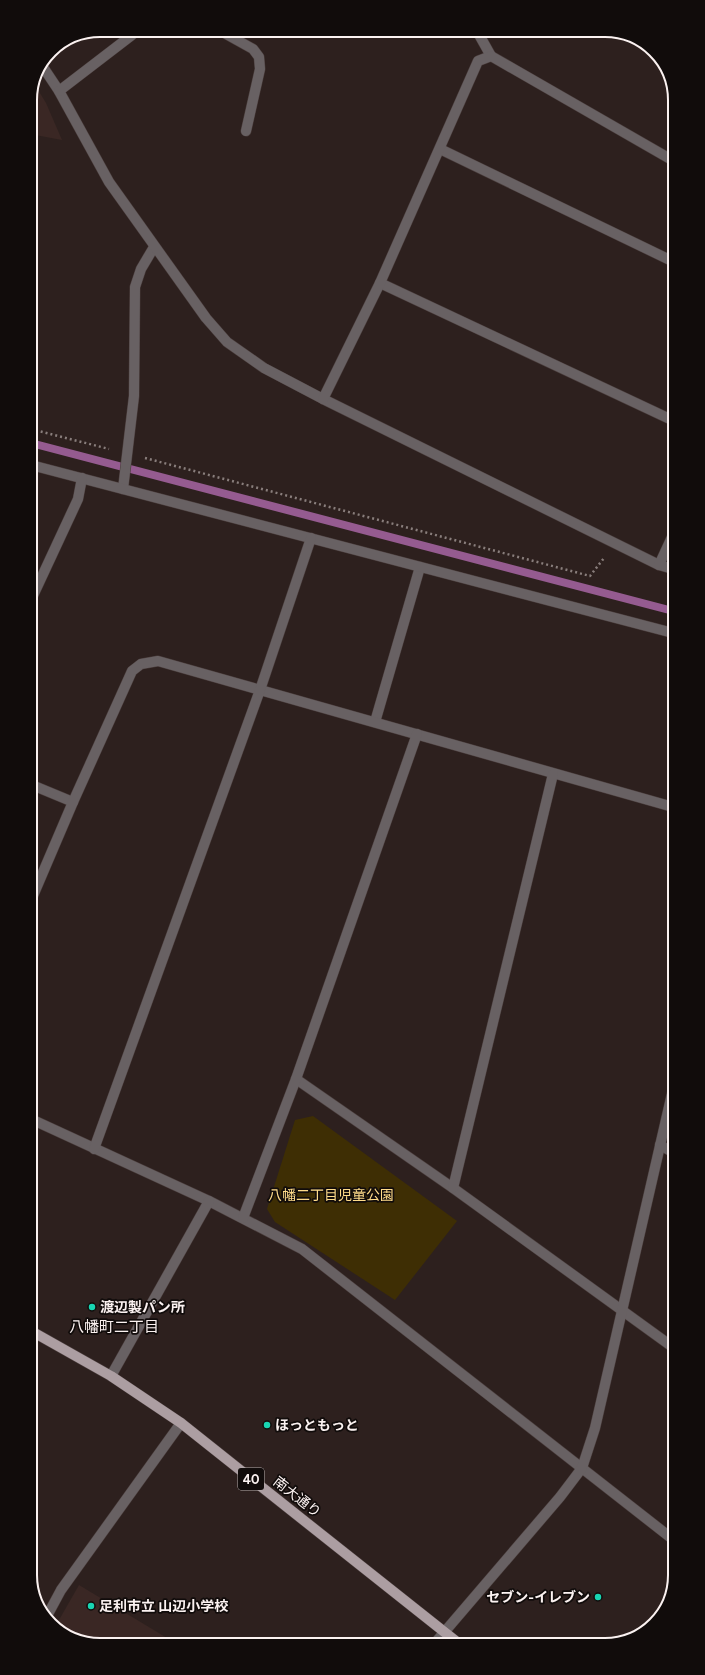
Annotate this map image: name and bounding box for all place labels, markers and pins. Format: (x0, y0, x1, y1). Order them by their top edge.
place label: 渡辺製パン所 (100, 1299, 185, 1316)
marker: 渡辺製パン所 (87, 1302, 97, 1312)
place label: ほっともっと (275, 1417, 359, 1434)
marker: ほっともっと (262, 1420, 272, 1430)
place label: セブン-イレブン (486, 1589, 590, 1606)
marker: セブン-イレブン (593, 1592, 603, 1602)
place label: 足利市立 山辺小学校 (99, 1598, 228, 1615)
marker: 足利市立 山辺小学校 (86, 1601, 96, 1611)

